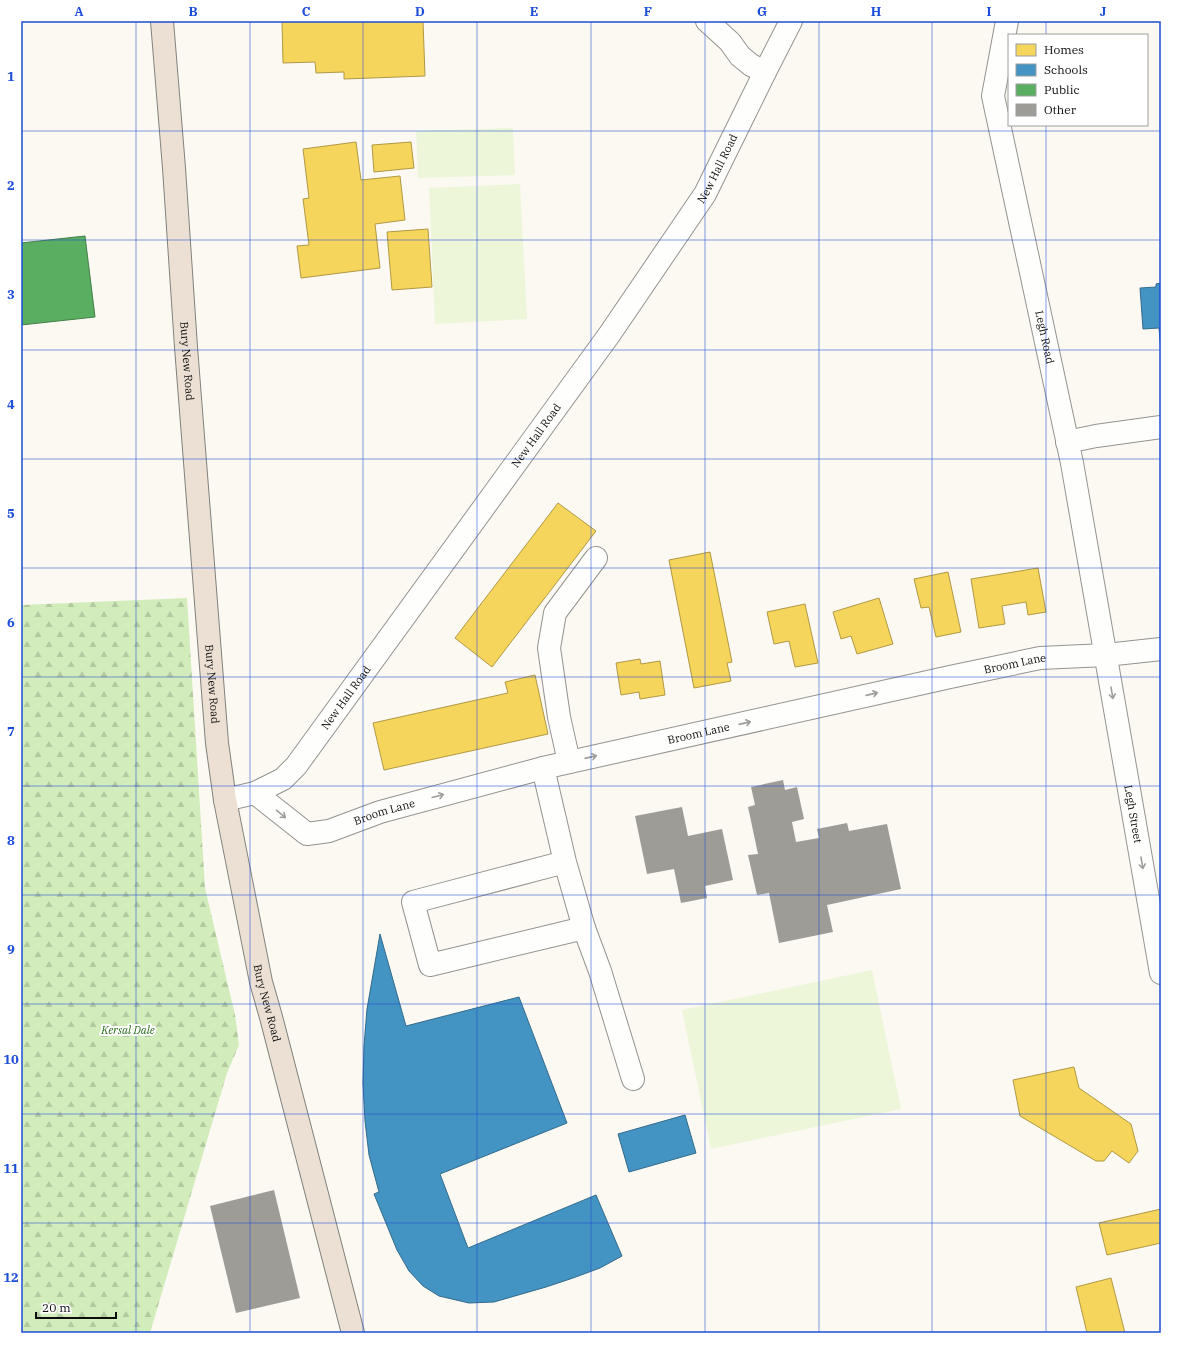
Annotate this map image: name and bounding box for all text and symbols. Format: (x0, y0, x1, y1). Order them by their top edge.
text: A (74, 3, 84, 20)
text: B (188, 3, 198, 20)
text: C (302, 3, 311, 20)
text: D (415, 3, 425, 20)
text: E (530, 3, 538, 20)
text: F (644, 3, 652, 20)
text: G (757, 3, 767, 20)
text: H (871, 3, 882, 20)
text: I (987, 3, 992, 20)
text: J (1100, 3, 1107, 20)
legend (1008, 34, 1148, 126)
text: Homes (1044, 42, 1084, 57)
text: Schools (1044, 62, 1088, 77)
text: 1 (7, 68, 15, 85)
text: Public (1044, 82, 1080, 97)
text: Other (1044, 102, 1077, 117)
street label: New Hall Road (694, 131, 741, 206)
text: 2 (7, 177, 15, 194)
text: 3 (7, 286, 15, 303)
street label: Legh Road (1032, 309, 1058, 365)
street label: Bury New Road (177, 321, 197, 402)
text: 4 (7, 396, 15, 413)
street label: New Hall Road (508, 400, 564, 470)
text: 5 (7, 505, 15, 522)
text: 6 (7, 614, 15, 631)
street label: Bury New Road (202, 644, 222, 725)
street label: Broom Lane (982, 651, 1046, 677)
street label: New Hall Road (318, 663, 374, 732)
one-way arrow (1108, 686, 1116, 699)
one-way arrow (865, 690, 878, 697)
one-way arrow (738, 718, 751, 726)
street label: Broom Lane (666, 719, 731, 747)
text: 7 (7, 723, 15, 740)
one-way arrow (584, 753, 597, 761)
street label: Legh Street (1121, 784, 1145, 844)
one-way arrow (431, 792, 444, 800)
street label: Broom Lane (352, 796, 417, 828)
one-way arrow (276, 809, 287, 818)
text: 8 (7, 832, 15, 849)
one-way arrow (1138, 856, 1146, 869)
text: 9 (7, 941, 15, 958)
street label: Bury New Road (251, 963, 284, 1043)
park label: Kersal Dale (100, 1023, 155, 1037)
text: 10 (3, 1051, 19, 1068)
text: 11 (3, 1160, 19, 1177)
text: 12 (3, 1269, 19, 1286)
scale bar (36, 1294, 116, 1320)
text: 20 m (42, 1300, 71, 1315)

